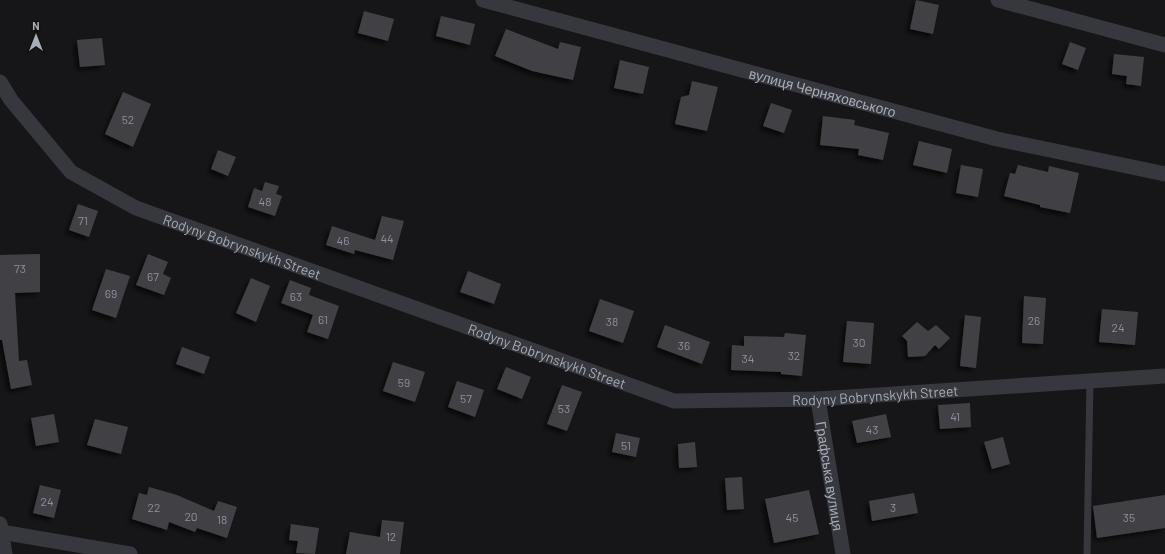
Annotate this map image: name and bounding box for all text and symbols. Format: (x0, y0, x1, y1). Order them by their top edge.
north arrow (16, 16, 56, 56)
text: N (32, 19, 40, 32)
street label: вулиця Черняховського (747, 64, 898, 120)
house number: 52 (122, 112, 134, 126)
house number: 48 (259, 194, 271, 208)
street label: Rodyny Bobrynskykh Street (161, 210, 323, 282)
house number: 71 (78, 213, 88, 227)
house number: 44 (380, 231, 394, 245)
house number: 46 (337, 233, 349, 247)
house number: 73 (14, 261, 26, 275)
house number: 67 (147, 269, 159, 283)
house number: 69 (105, 286, 117, 300)
house number: 63 (290, 289, 302, 303)
house number: 61 (318, 312, 328, 326)
house number: 26 (1028, 313, 1040, 327)
house number: 38 (606, 314, 618, 328)
street label: Rodyny Bobrynskykh Street (466, 319, 628, 392)
house number: 24 (1111, 320, 1125, 334)
house number: 30 (853, 335, 865, 349)
house number: 36 (678, 338, 690, 352)
house number: 32 (788, 348, 800, 362)
house number: 34 (742, 351, 754, 365)
house number: 59 (398, 375, 410, 389)
street label: Rodyny Bobrynskykh Street (792, 381, 959, 408)
house number: 57 (460, 391, 472, 405)
house number: 53 (558, 401, 570, 415)
house number: 41 (950, 409, 960, 423)
street label: Графська вулиця (813, 420, 848, 532)
house number: 43 (866, 422, 878, 436)
house number: 51 (621, 438, 631, 452)
house number: 24 (40, 494, 54, 508)
house number: 22 (148, 500, 160, 514)
house number: 3 (890, 500, 896, 514)
house number: 20 (184, 509, 198, 523)
house number: 45 (786, 510, 798, 524)
house number: 35 (1123, 510, 1135, 524)
house number: 18 (217, 512, 227, 526)
house number: 12 (386, 529, 396, 543)

